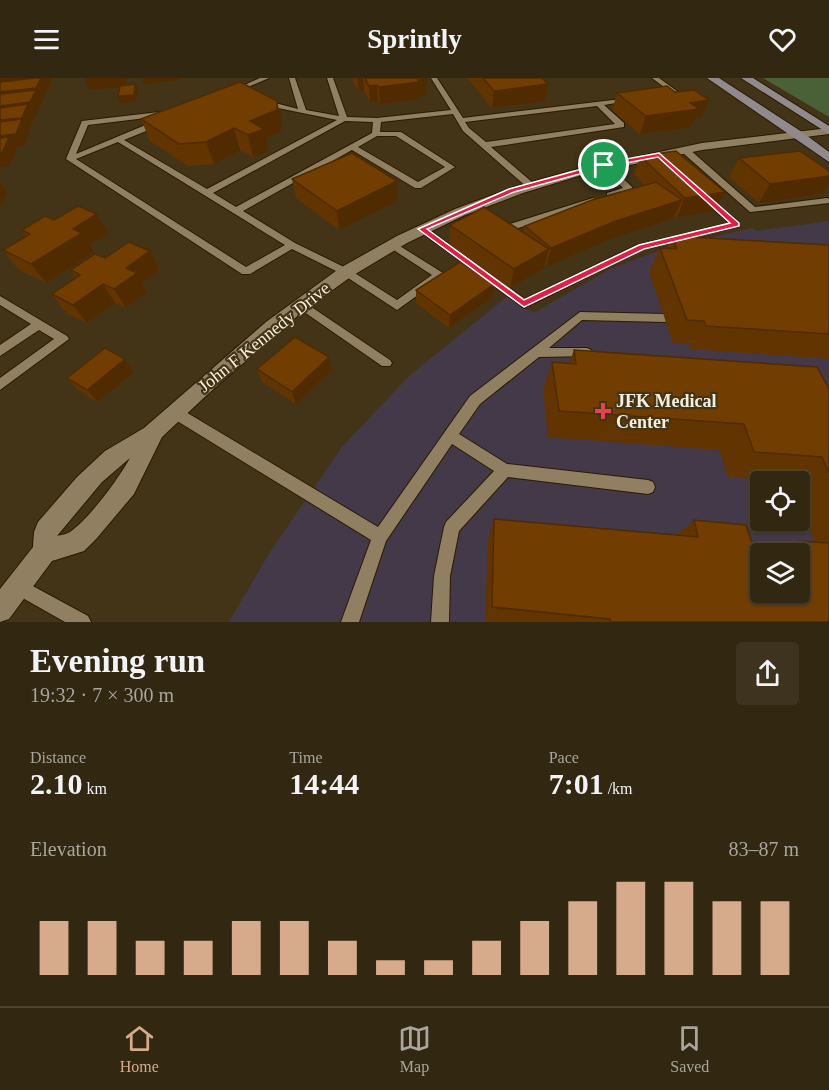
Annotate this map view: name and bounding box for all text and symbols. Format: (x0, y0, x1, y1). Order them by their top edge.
icon: menu (30, 23, 63, 56)
icon: heart (766, 23, 799, 56)
text: Sprintly (367, 24, 462, 54)
pin (578, 139, 629, 190)
icon: arrive (587, 148, 620, 181)
street label: John F Kennedy Drive (194, 278, 334, 396)
place label: JFK Medical Center (616, 391, 716, 432)
marker: JFK Medical Center (594, 402, 612, 420)
map controls (750, 471, 810, 603)
button: locate (750, 471, 810, 531)
button: layers (750, 543, 810, 603)
button: share (736, 642, 799, 705)
text: Evening run (30, 643, 205, 679)
text: 19:32 · 7 × 300 m (30, 684, 174, 706)
text: Distance (30, 749, 86, 766)
text: Time (289, 749, 323, 766)
text: Pace (549, 749, 579, 766)
text: 2.10 (30, 767, 83, 800)
text: 14:44 (289, 767, 359, 800)
text: 7:01 (549, 767, 604, 800)
text: km (83, 780, 107, 797)
text: /km (604, 780, 633, 797)
text: Elevation (30, 838, 107, 860)
text: 83–87 m (728, 838, 799, 860)
tab: Home (120, 1022, 159, 1076)
tab: Map (398, 1022, 431, 1076)
tab: Saved (670, 1022, 709, 1076)

